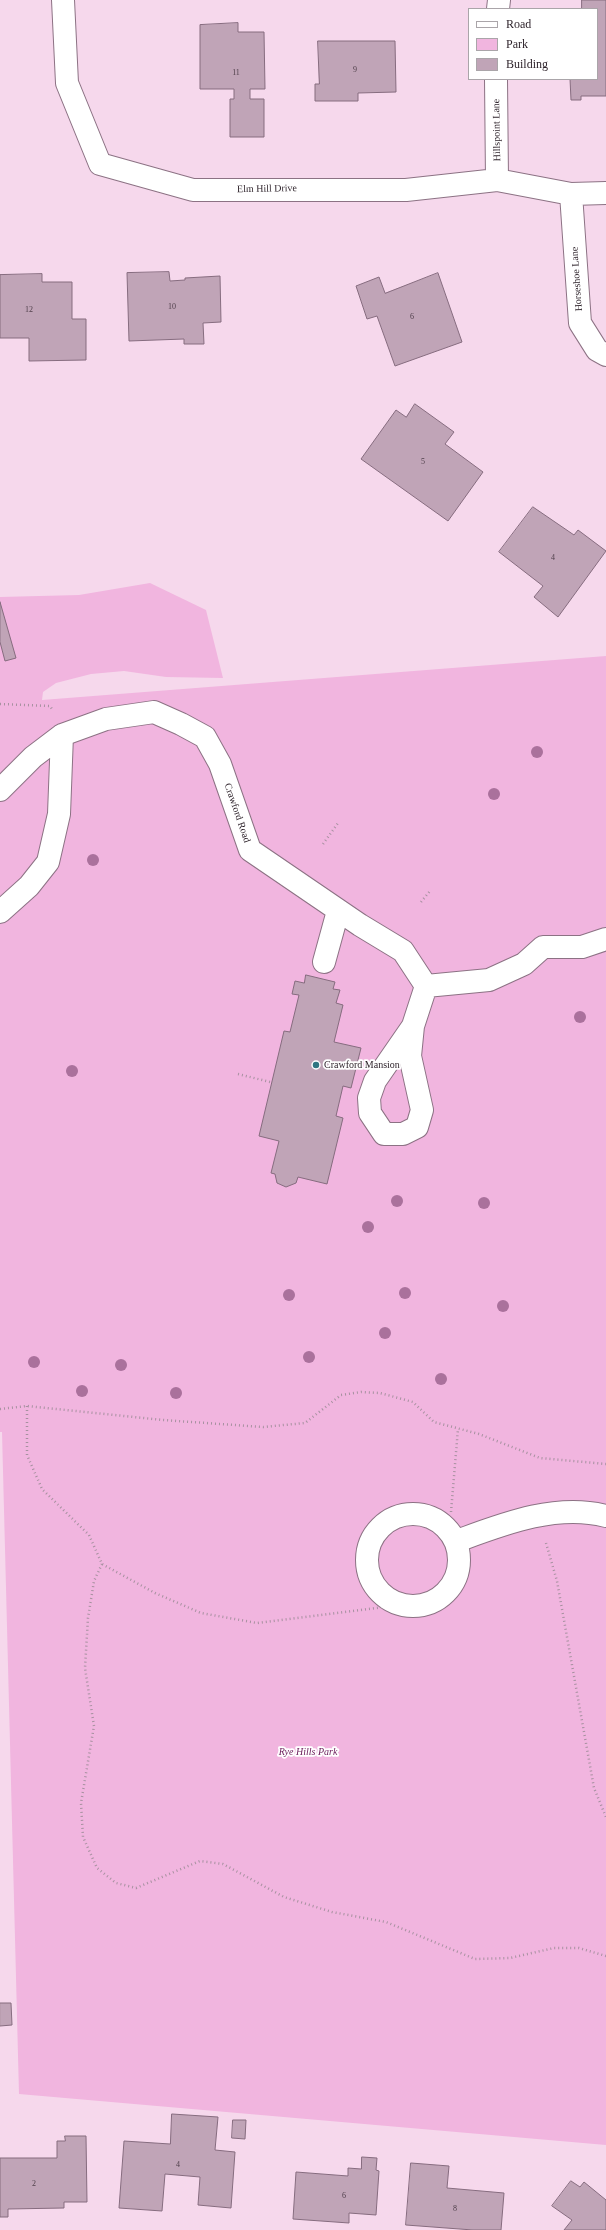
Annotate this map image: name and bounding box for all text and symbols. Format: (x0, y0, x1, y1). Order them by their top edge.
legend (468, 8, 598, 80)
text: Road (506, 17, 531, 31)
text: Park (506, 37, 528, 51)
text: Building (506, 57, 548, 71)
house number: 9 (353, 65, 357, 75)
house number: 11 (232, 68, 240, 78)
street label: Hillspoint Lane (490, 99, 504, 161)
street label: Elm Hill Drive (237, 182, 297, 196)
street label: Horseshoe Lane (569, 246, 585, 312)
house number: 10 (168, 302, 176, 312)
house number: 12 (25, 305, 33, 315)
house number: 6 (410, 312, 414, 322)
house number: 5 (421, 457, 425, 467)
house number: 4 (551, 553, 555, 563)
street label: Crawford Road (221, 782, 253, 844)
place label: Crawford Mansion (324, 1059, 400, 1071)
marker: Crawford Mansion (311, 1060, 321, 1070)
park label: Rye Hills Park (279, 1746, 337, 1758)
house number: 4 (176, 2160, 180, 2170)
house number: 2 (32, 2179, 36, 2189)
house number: 6 (342, 2191, 346, 2201)
house number: 8 (453, 2204, 457, 2214)

